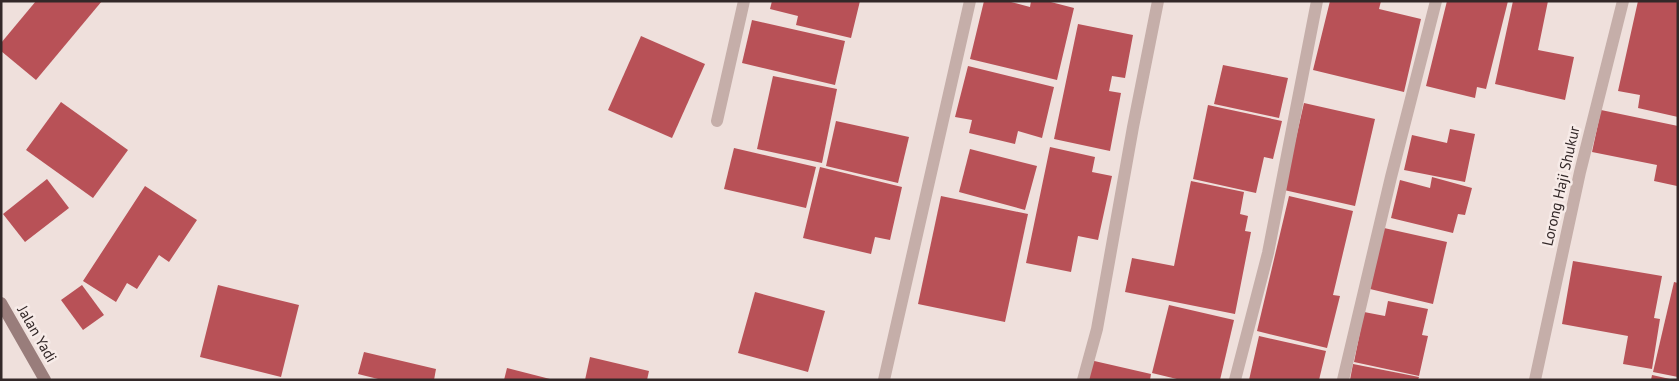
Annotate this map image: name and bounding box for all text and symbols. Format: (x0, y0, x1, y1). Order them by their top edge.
street label: Lorong Haji Shukur (1537, 124, 1584, 248)
street label: Jalan Yadi (13, 301, 61, 365)

